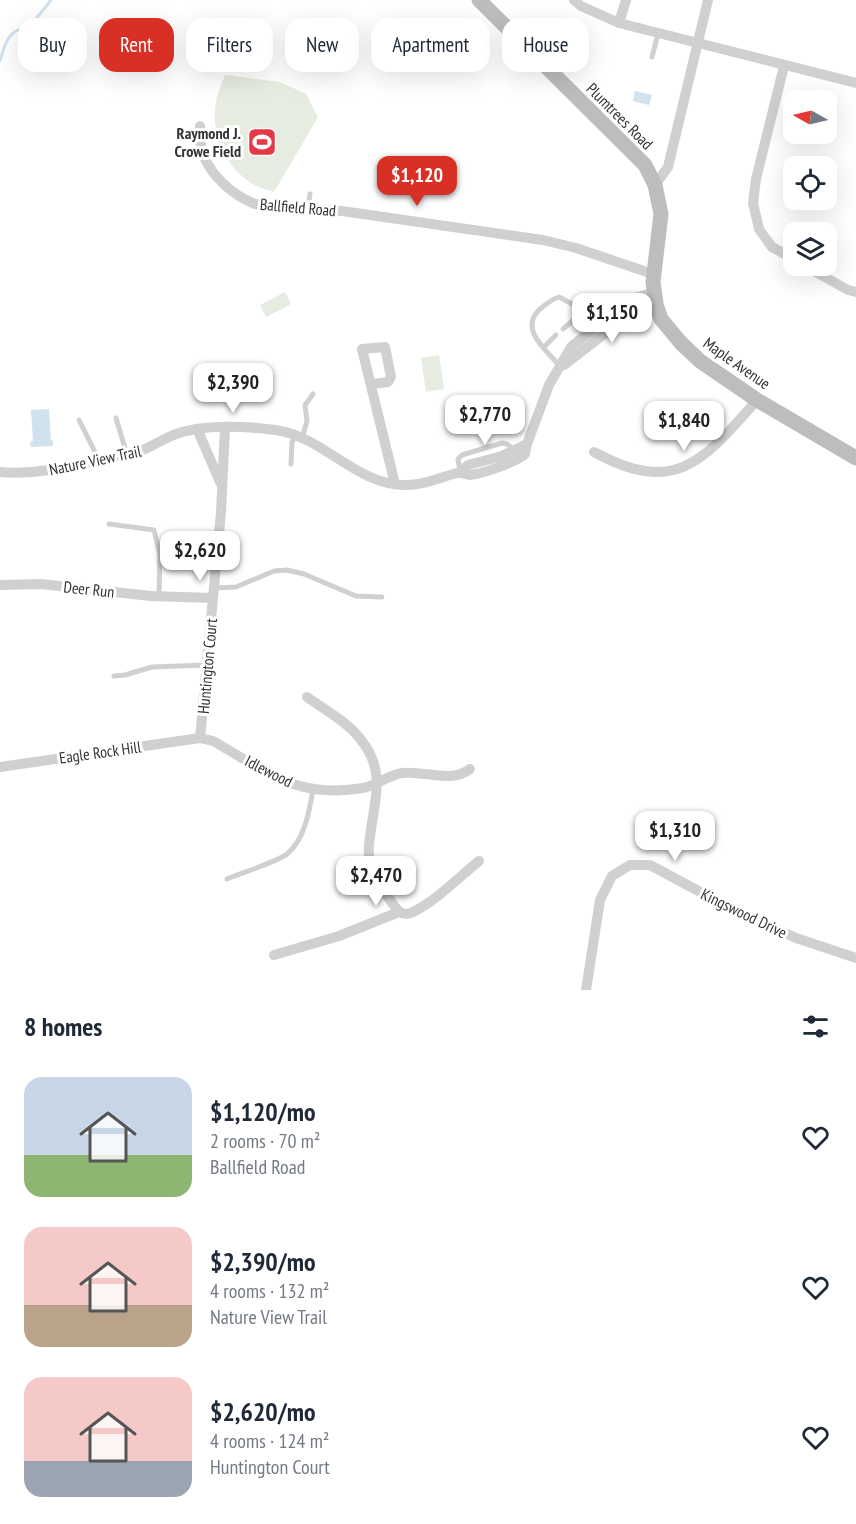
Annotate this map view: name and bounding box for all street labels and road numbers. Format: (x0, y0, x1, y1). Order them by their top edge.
street label: Plumtrees Road (582, 78, 658, 154)
street label: Ballfield Road (259, 194, 337, 220)
street label: Maple Avenue (700, 333, 774, 393)
street label: Nature View Trail (47, 440, 143, 480)
street label: Deer Run (63, 576, 115, 602)
street label: Huntington Court (193, 617, 221, 715)
street label: Eagle Rock Hill (58, 736, 142, 768)
street label: Idlewood (242, 751, 296, 791)
street label: Kingswood Drive (698, 884, 790, 942)

